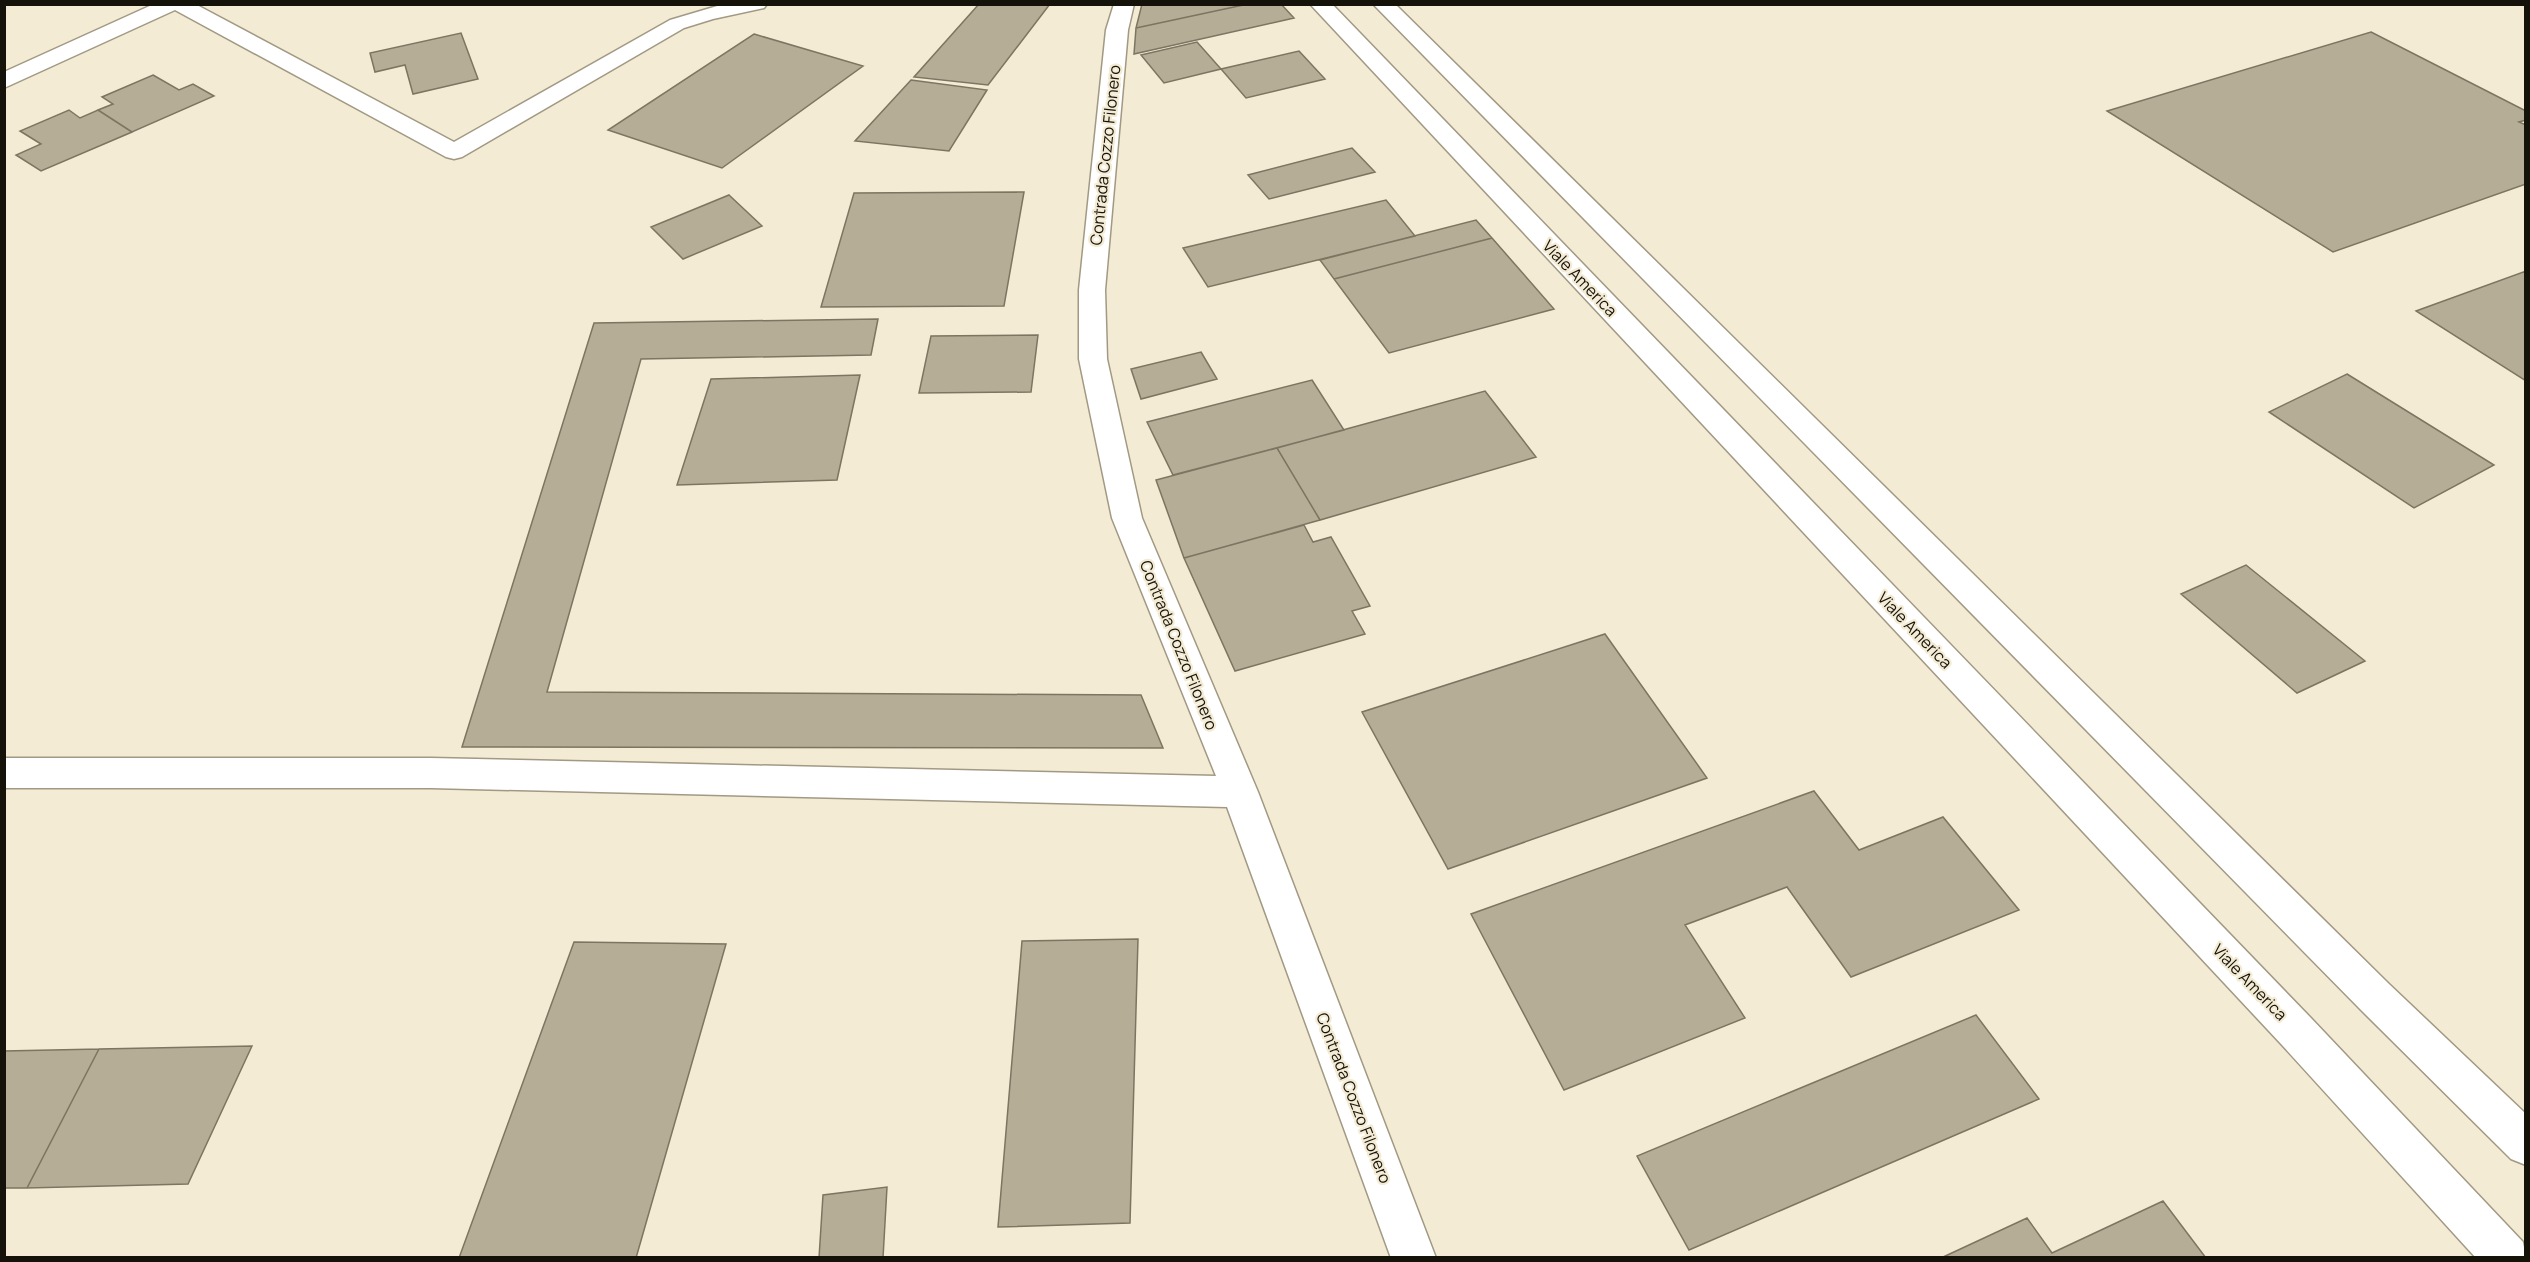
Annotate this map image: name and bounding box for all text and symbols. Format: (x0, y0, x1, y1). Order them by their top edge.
street label: Contrada Cozzo Filonero (1085, 64, 1125, 246)
street label: Viale America (1538, 235, 1622, 321)
street label: Contrada Cozzo Filonero (1135, 557, 1223, 733)
street label: Viale America (1873, 587, 1957, 673)
street label: Viale America (2208, 939, 2292, 1025)
street label: Contrada Cozzo Filonero (1311, 1009, 1397, 1187)

